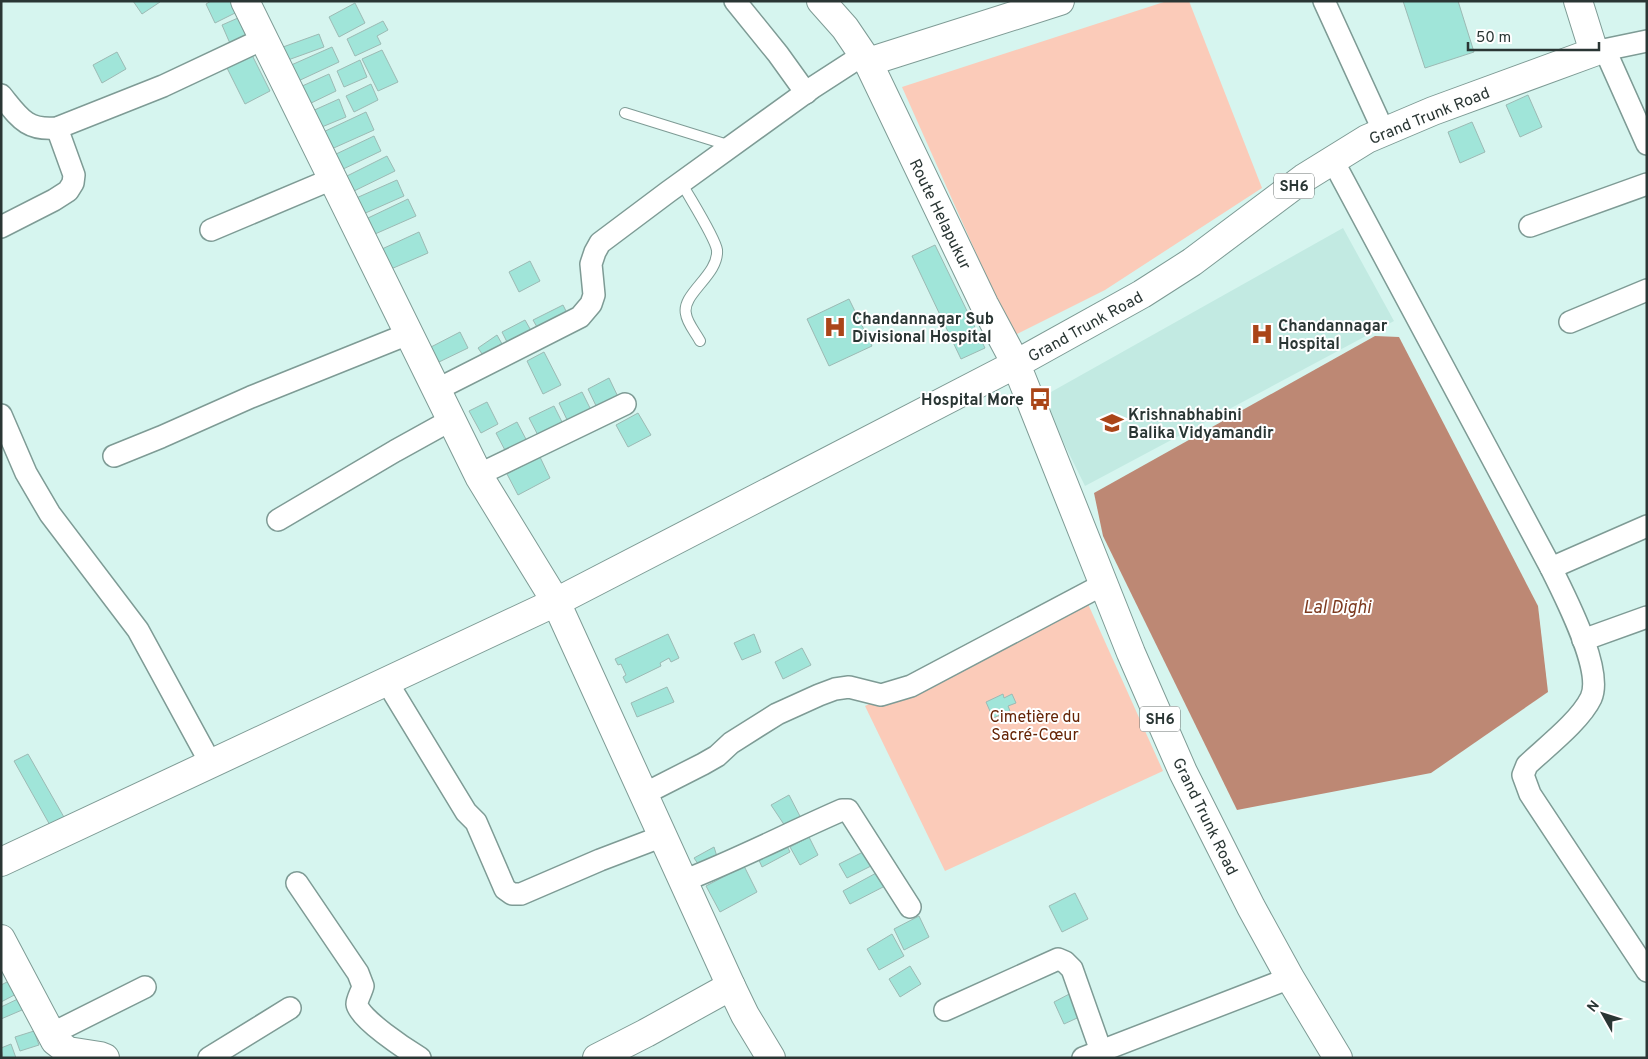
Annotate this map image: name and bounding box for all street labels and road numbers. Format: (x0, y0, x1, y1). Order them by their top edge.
street label: Grand Trunk Road (1367, 84, 1493, 150)
street label: Route Helapukur (904, 156, 975, 274)
road number: SH6 (1274, 174, 1314, 198)
street label: Grand Trunk Road (1025, 288, 1147, 368)
road number: SH6 (1140, 706, 1180, 732)
street label: Grand Trunk Road (1167, 755, 1241, 879)

